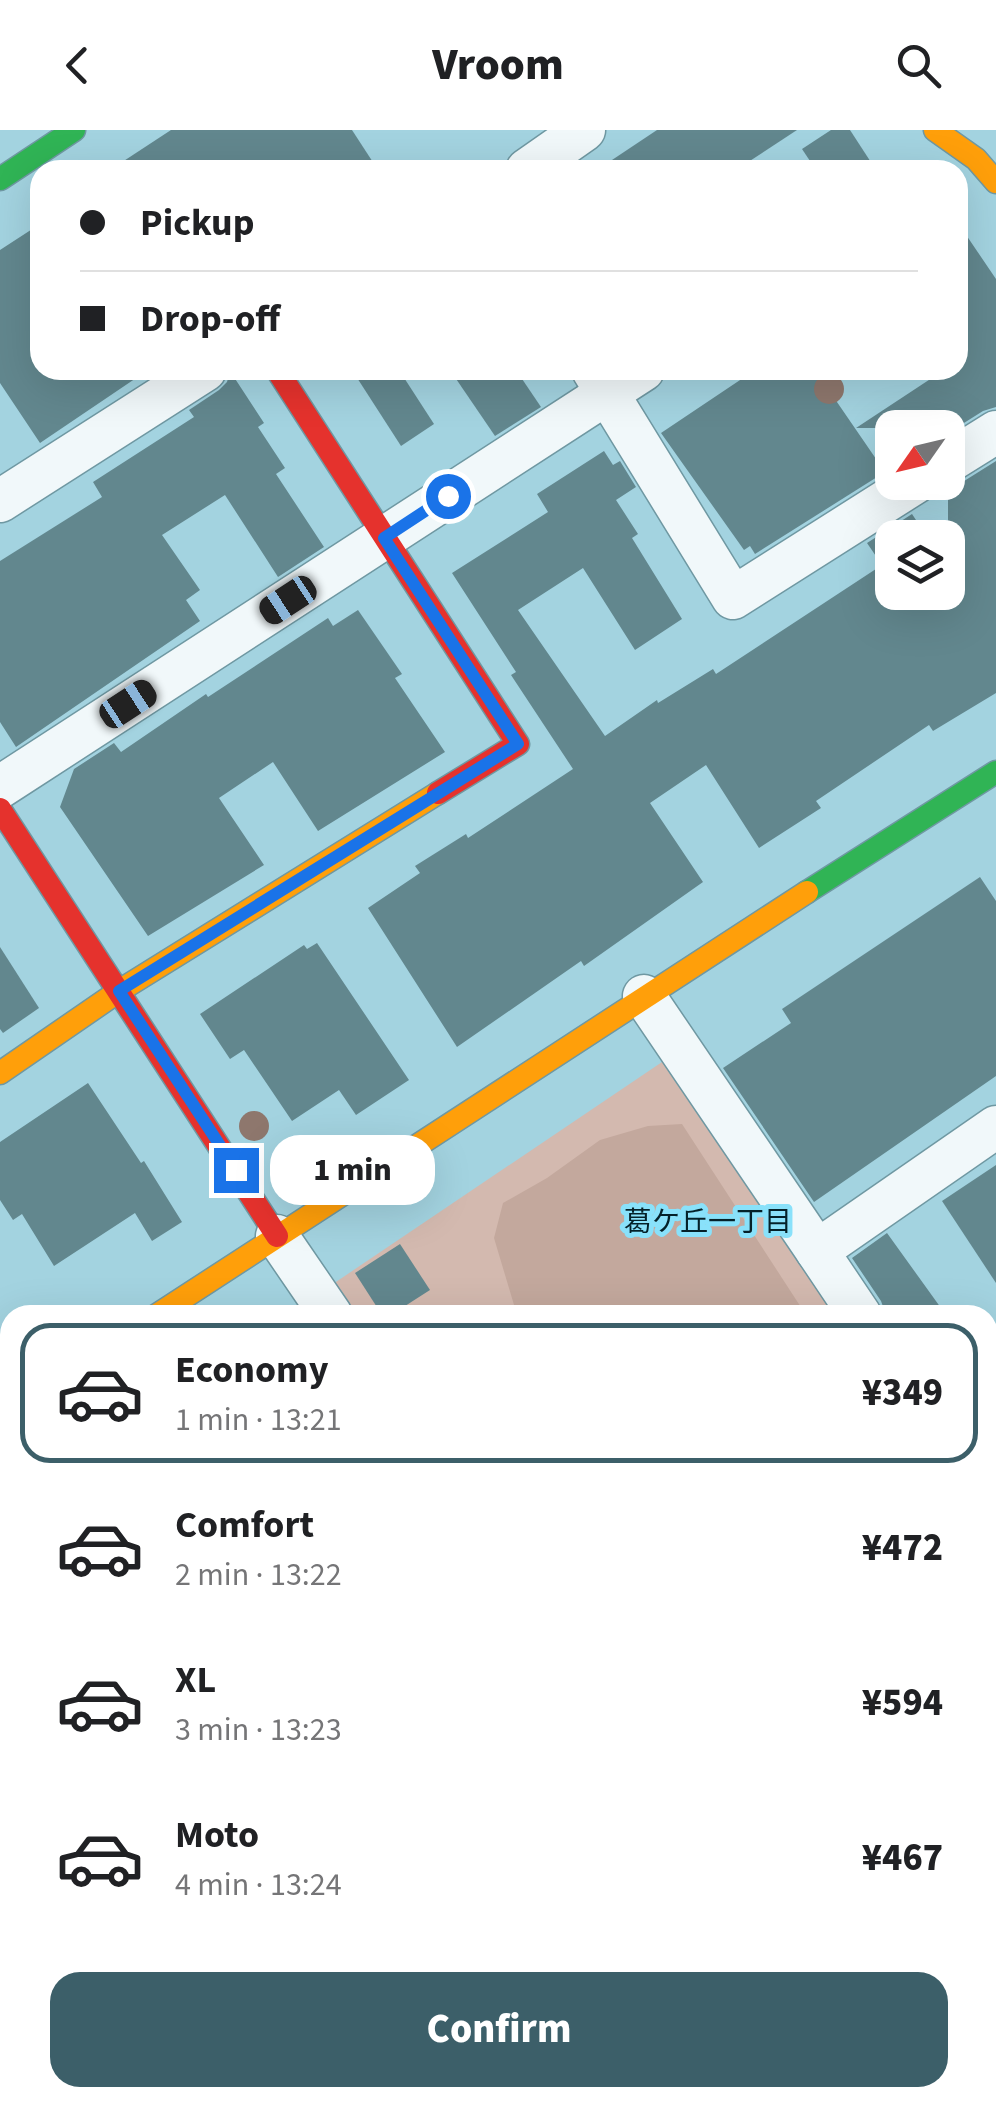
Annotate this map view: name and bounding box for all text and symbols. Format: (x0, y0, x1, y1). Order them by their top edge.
text: Vroom (432, 33, 564, 97)
icon: back (50, 38, 105, 93)
icon: search (891, 38, 946, 93)
text: Pickup (140, 196, 254, 250)
text: Drop-off (140, 292, 280, 346)
north arrow (875, 410, 965, 500)
map controls (875, 410, 965, 610)
route start (426, 474, 471, 519)
button: layers (875, 520, 965, 610)
car (255, 571, 321, 629)
car (95, 675, 161, 733)
callout: 1 min (271, 1135, 436, 1205)
text: 1 min (313, 1147, 392, 1193)
route end (214, 1148, 259, 1193)
district label: 葛ケ丘一丁目 (624, 1202, 792, 1242)
text: Economy (175, 1343, 328, 1397)
icon: car (55, 1348, 145, 1438)
text: ¥349 (862, 1366, 943, 1420)
text: 1 min · 13:21 (175, 1397, 342, 1443)
text: Comfort (175, 1498, 314, 1552)
icon: car (55, 1503, 145, 1593)
text: ¥472 (862, 1521, 943, 1575)
text: 2 min · 13:22 (175, 1552, 342, 1598)
text: XL (175, 1653, 216, 1707)
icon: car (55, 1658, 145, 1748)
text: ¥594 (862, 1676, 943, 1730)
text: 3 min · 13:23 (175, 1707, 342, 1753)
text: Moto (175, 1808, 259, 1862)
icon: car (55, 1813, 145, 1903)
text: ¥467 (862, 1831, 943, 1885)
text: 4 min · 13:24 (175, 1862, 342, 1908)
button: Confirm (50, 1972, 948, 2087)

